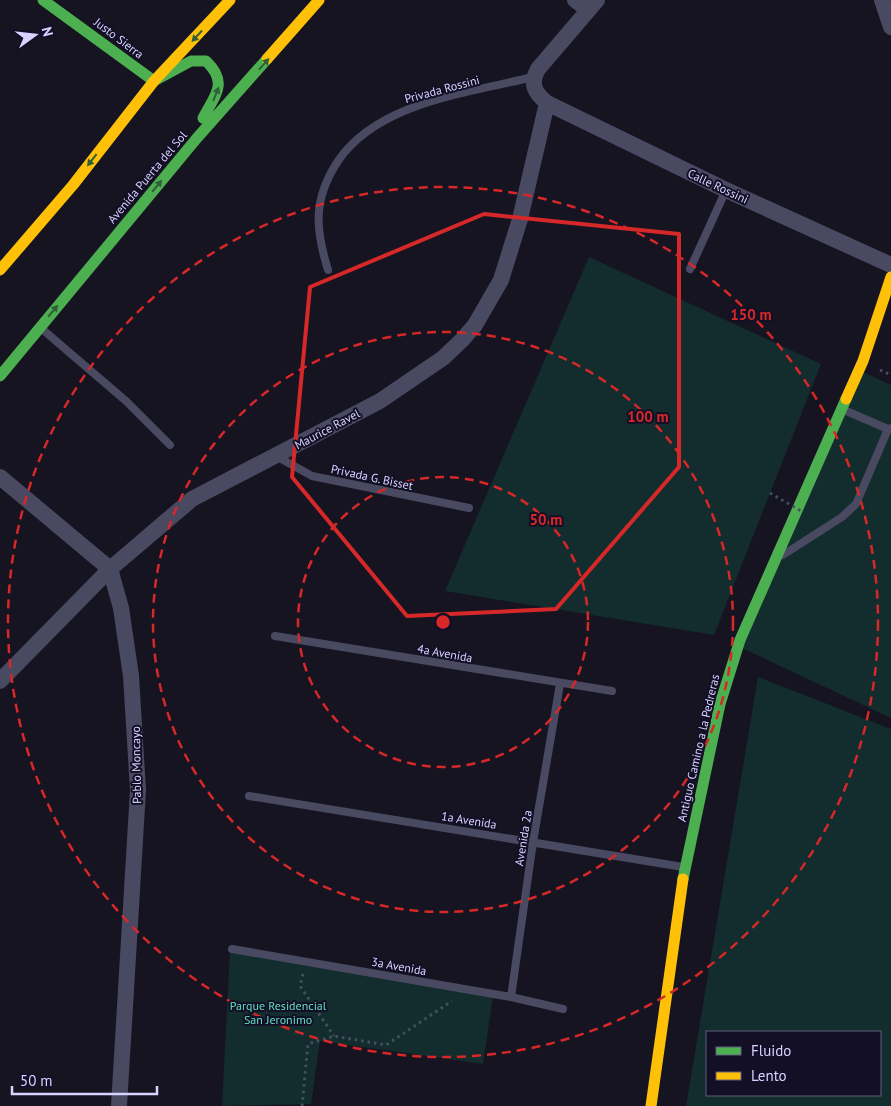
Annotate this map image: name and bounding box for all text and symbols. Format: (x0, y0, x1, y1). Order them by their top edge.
north arrow (10, 10, 60, 60)
street label: Justo Sierra (90, 14, 147, 62)
text: N (38, 25, 57, 38)
one-way arrow (191, 29, 203, 41)
one-way arrow (258, 58, 270, 70)
street label: Privada Rossini (403, 72, 481, 106)
one-way arrow (212, 87, 220, 101)
street label: Avenida Puerta del Sol (104, 127, 190, 226)
one-way arrow (87, 153, 98, 166)
street label: Calle Rossini (685, 165, 751, 207)
one-way arrow (151, 180, 162, 193)
one-way arrow (48, 305, 59, 318)
text: 150 m (730, 305, 772, 324)
street label: Maurice Ravel (292, 405, 363, 452)
text: 100 m (627, 407, 669, 426)
street label: Privada G. Bisset (330, 461, 414, 493)
text: 50 m (530, 510, 562, 529)
centre of rings (434, 613, 452, 631)
street label: 4a Avenida (416, 641, 474, 665)
street label: Antiguo Camino a la Pedreras (674, 673, 722, 823)
street label: Pablo Moncayo (128, 726, 144, 804)
street label: 1a Avenida (440, 808, 498, 832)
street label: Avenida 2a (511, 809, 535, 867)
street label: 3a Avenida (370, 954, 428, 978)
park label: Parque Residencial San Jeronimo (230, 998, 327, 1027)
legend (706, 1031, 881, 1096)
text: Fluido (751, 1041, 791, 1060)
scale bar (12, 1064, 158, 1096)
text: Lento (751, 1066, 787, 1085)
text: 50 m (20, 1071, 53, 1090)

